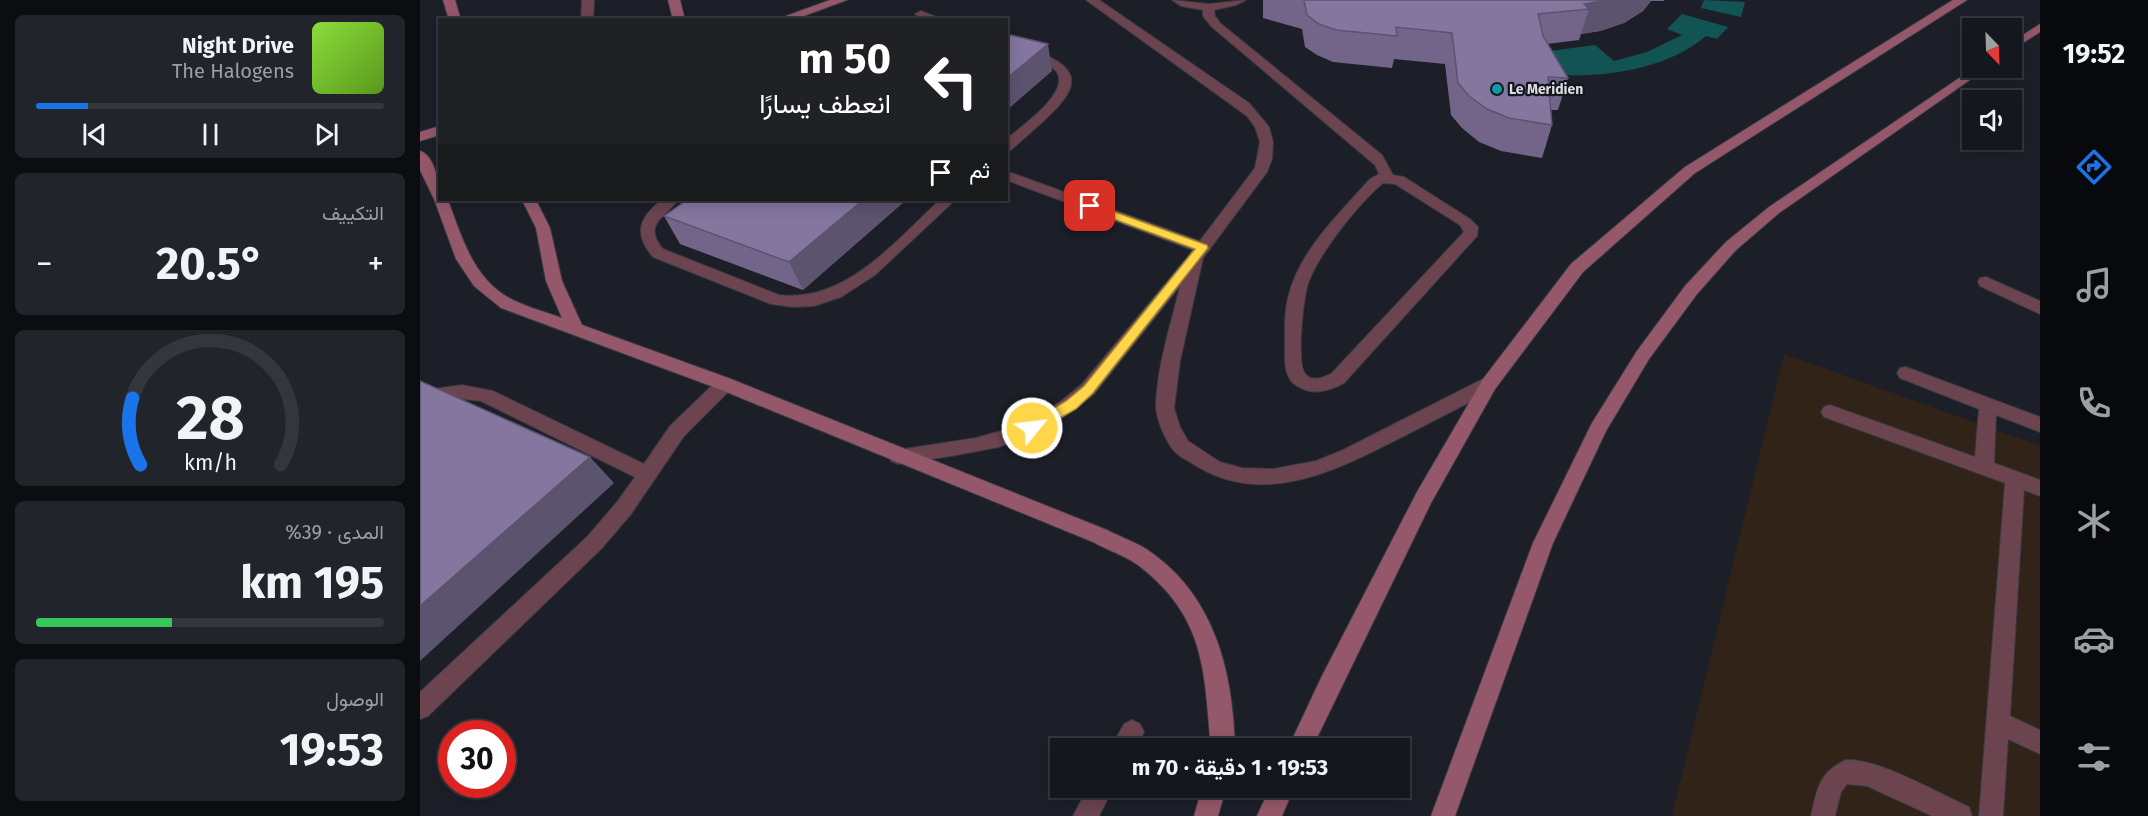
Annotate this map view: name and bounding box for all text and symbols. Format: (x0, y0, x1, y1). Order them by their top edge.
north arrow (1962, 18, 2022, 78)
map controls (1962, 18, 2022, 150)
text: Night Drive (182, 32, 294, 59)
text: 50 m (798, 34, 891, 84)
text: 19:52 (2063, 38, 2125, 70)
icon: left (912, 42, 990, 120)
text: The Halogens (172, 59, 294, 83)
place label: Le Meridien (1509, 81, 1583, 98)
marker: Le Meridien (1490, 82, 1504, 96)
text: انعطف يسارًا (759, 88, 891, 120)
button: sound (1962, 90, 2022, 150)
icon: previous (78, 118, 111, 151)
icon: pause (194, 118, 227, 151)
icon: next (310, 118, 343, 151)
icon: directions (2073, 146, 2115, 188)
icon: arrive (924, 156, 957, 189)
text: ثم (969, 157, 990, 184)
pin (1064, 180, 1115, 231)
icon: arrive (1073, 189, 1106, 222)
text: التكييف (322, 201, 384, 225)
text: 20.5° (156, 237, 264, 291)
text: − (36, 244, 53, 284)
text: + (368, 244, 384, 284)
icon: music (2073, 264, 2115, 306)
text: 28 (176, 381, 244, 456)
icon: phone (2073, 382, 2115, 424)
position arrow (1000, 396, 1064, 460)
text: km/h (183, 450, 237, 476)
icon: climate (2073, 500, 2115, 542)
text: المدى · 39% (285, 520, 384, 544)
text: 195 km (240, 556, 384, 610)
icon: car (2073, 618, 2115, 660)
text: الوصول (326, 687, 384, 711)
speed limit sign: 30 (438, 720, 516, 798)
text: 19:53 (280, 723, 384, 777)
icon: filters (2073, 736, 2115, 778)
text: 19:53 · 1 دقيقة · 70 m (1132, 754, 1328, 781)

